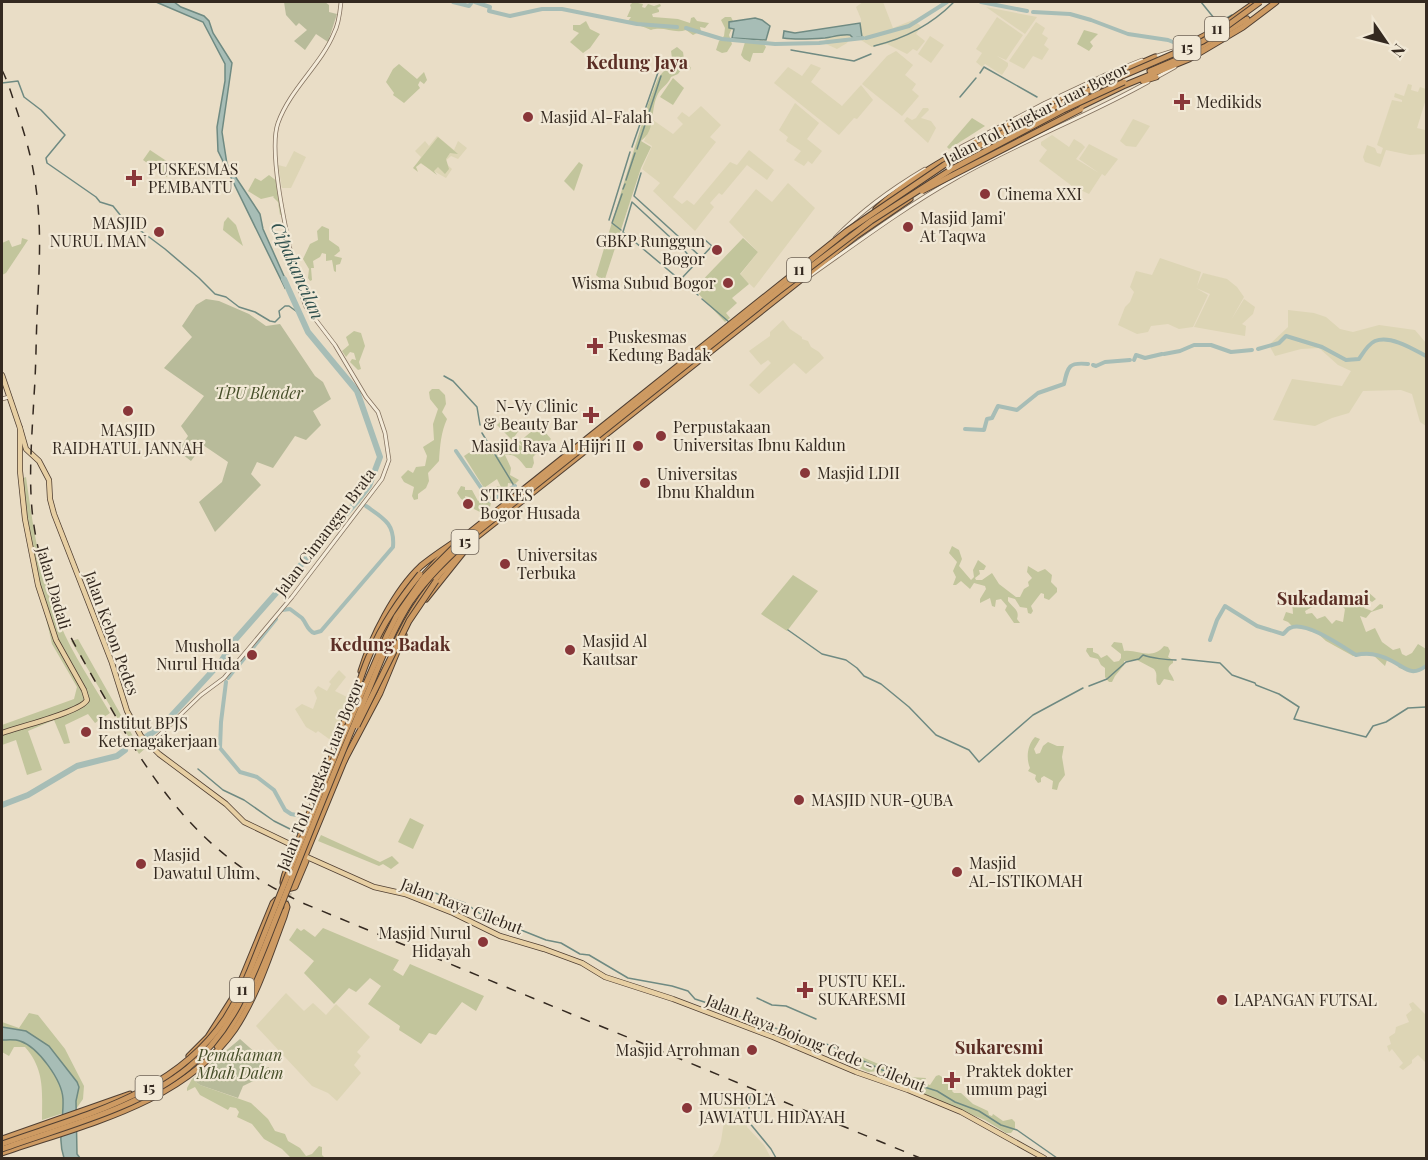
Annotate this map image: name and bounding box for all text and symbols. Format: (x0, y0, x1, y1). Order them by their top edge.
north arrow (1356, 12, 1416, 72)
road number: 11 (1205, 17, 1229, 41)
road number: 15 (1174, 36, 1200, 60)
text: N (1387, 40, 1411, 62)
district label: Kedung Jaya (586, 50, 689, 74)
street label: Jalan Tol Lingkar Luar Bogor (939, 57, 1132, 169)
place label: Medikids (1196, 91, 1262, 112)
marker: Medikids (1173, 93, 1191, 111)
place label: Masjid Al-Falah (540, 106, 653, 127)
marker: Masjid Al-Falah (521, 110, 535, 124)
place label: PUSKESMAS PEMBANTU (148, 158, 238, 197)
marker: PUSKESMAS PEMBANTU (125, 169, 143, 187)
place label: Cinema XXI (997, 183, 1082, 204)
marker: Cinema XXI (978, 187, 992, 201)
place label: Masjid Jami' At Taqwa (919, 207, 1006, 246)
place label: MASJID NURUL IMAN (50, 212, 147, 251)
water label: Cipakancilan (266, 218, 330, 323)
marker: Masjid Jami' At Taqwa (901, 220, 915, 234)
marker: MASJID NURUL IMAN (152, 225, 166, 239)
place label: GBKP Runggun Bogor (596, 230, 705, 269)
marker: GBKP Runggun Bogor (710, 243, 724, 257)
road number: 11 (787, 258, 811, 282)
place label: Wisma Subud Bogor (571, 272, 716, 293)
marker: Wisma Subud Bogor (721, 276, 735, 290)
place label: Puskesmas Kedung Badak (608, 326, 711, 365)
marker: Puskesmas Kedung Badak (586, 337, 604, 355)
park label: TPU Blender (215, 382, 304, 403)
place label: N-Vy Clinic & Beauty Bar (483, 395, 578, 434)
marker: MASJID RAIDHATUL JANNAH (121, 404, 135, 418)
marker: N-Vy Clinic & Beauty Bar (582, 406, 600, 424)
place label: Perpustakaan Universitas Ibnu Kaldun (673, 416, 846, 455)
place label: MASJID RAIDHATUL JANNAH (52, 419, 204, 458)
marker: Perpustakaan Universitas Ibnu Kaldun (654, 429, 668, 443)
place label: Masjid Raya Al Hijri II (471, 435, 626, 456)
marker: Masjid Raya Al Hijri II (631, 439, 645, 453)
place label: Masjid LDII (817, 462, 900, 483)
street label: Jalan Cimanggu Brata (269, 463, 380, 601)
place label: Universitas Ibnu Khaldun (657, 463, 755, 502)
marker: Masjid LDII (798, 466, 812, 480)
marker: Universitas Ibnu Khaldun (638, 476, 652, 490)
place label: STIKES Bogor Husada (480, 484, 580, 523)
marker: STIKES Bogor Husada (461, 497, 475, 511)
road number: 15 (452, 530, 478, 554)
street label: Jalan Dadali (32, 543, 76, 632)
place label: Universitas Terbuka (517, 544, 597, 583)
marker: Universitas Terbuka (498, 557, 512, 571)
street label: Jalan Kebon Pedes (80, 567, 145, 698)
district label: Sukadamai (1277, 586, 1370, 610)
place label: Masjid Al Kautsar (582, 630, 648, 669)
district label: Kedung Badak (330, 632, 451, 656)
place label: Musholla Nurul Huda (156, 635, 240, 674)
marker: Masjid Al Kautsar (563, 643, 577, 657)
marker: Musholla Nurul Huda (245, 648, 259, 662)
street label: Jalan Tol Lingkar Luar Bogor (271, 676, 368, 875)
place label: Institut BPJS Ketenagakerjaan (98, 712, 218, 751)
marker: Institut BPJS Ketenagakerjaan (79, 725, 93, 739)
place label: MASJID NUR-QUBA (811, 789, 954, 810)
marker: MASJID NUR-QUBA (792, 793, 806, 807)
place label: Masjid Dawatul Ulum (153, 844, 255, 883)
place label: Masjid AL-ISTIKOMAH (968, 852, 1083, 891)
marker: Masjid Dawatul Ulum (134, 857, 148, 871)
marker: Masjid AL-ISTIKOMAH (950, 865, 964, 879)
street label: Jalan Raya Cilebut (397, 872, 526, 939)
place label: Masjid Nurul Hidayah (378, 922, 472, 961)
marker: Masjid Nurul Hidayah (476, 935, 490, 949)
place label: PUSTU KEL. SUKARESMI (818, 970, 906, 1009)
road number: 11 (230, 978, 254, 1002)
marker: PUSTU KEL. SUKARESMI (796, 981, 814, 999)
street label: Jalan Raya Bojong Gede - Cilebut (702, 988, 930, 1096)
place label: LAPANGAN FUTSAL (1234, 989, 1377, 1010)
marker: LAPANGAN FUTSAL (1215, 993, 1229, 1007)
district label: Sukaresmi (955, 1035, 1044, 1059)
place label: Masjid Arrohman (616, 1039, 740, 1060)
marker: Masjid Arrohman (745, 1043, 759, 1057)
park label: Pemakaman Mbah Dalem (196, 1044, 284, 1083)
place label: Praktek dokter umum pagi (966, 1060, 1073, 1099)
marker: Praktek dokter umum pagi (943, 1071, 961, 1089)
road number: 15 (136, 1076, 162, 1100)
place label: MUSHOLA JAWIATUL HIDAYAH (698, 1088, 845, 1127)
marker: MUSHOLA JAWIATUL HIDAYAH (680, 1101, 694, 1115)

